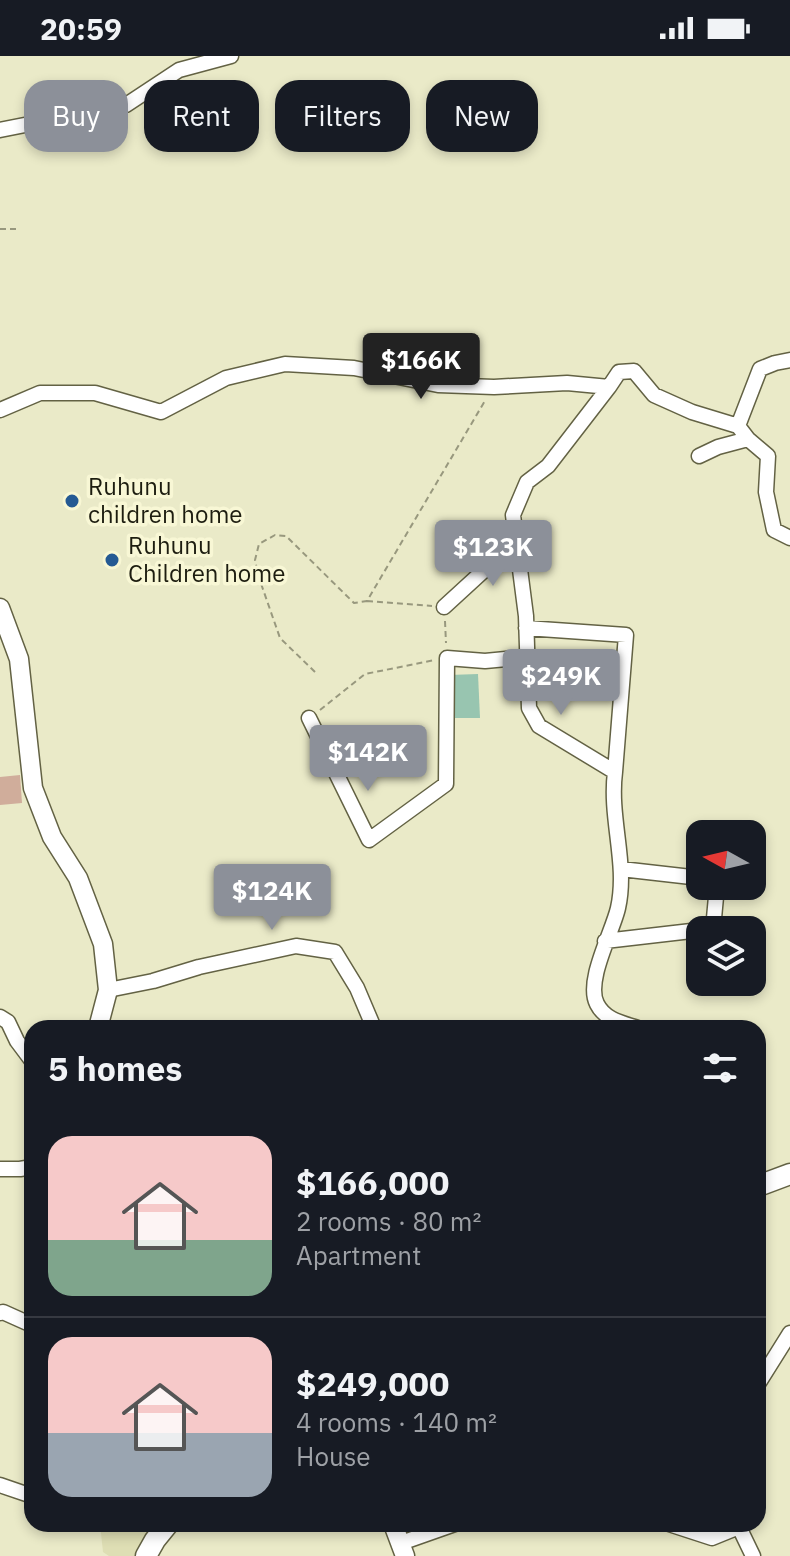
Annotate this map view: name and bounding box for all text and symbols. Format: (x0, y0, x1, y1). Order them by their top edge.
text: 20:59 (40, 9, 122, 48)
chip: Buy (24, 80, 128, 152)
chip: Rent (144, 80, 259, 152)
chip: Filters (275, 80, 410, 152)
chip: New (426, 80, 538, 152)
pin: $166K (365, 333, 477, 401)
text: $166K (381, 342, 461, 376)
place label: Ruhunu children home (88, 470, 243, 530)
marker: Ruhunu children home (63, 492, 81, 510)
pin: $123K (437, 520, 549, 588)
place label: Ruhunu Children home (128, 529, 285, 589)
text: $123K (453, 529, 533, 563)
marker: Ruhunu Children home (103, 551, 121, 569)
pin: $249K (505, 649, 617, 717)
text: $249K (521, 658, 601, 692)
pin: $142K (312, 725, 424, 793)
text: $142K (328, 734, 408, 768)
north arrow (686, 820, 766, 900)
map controls (686, 820, 766, 996)
pin: $124K (216, 864, 328, 932)
text: $124K (232, 873, 312, 907)
button: layers (686, 916, 766, 996)
text: 5 homes (48, 1046, 183, 1090)
icon: filters (698, 1046, 742, 1090)
text: $166,000 (296, 1160, 449, 1204)
icon: home (112, 1168, 208, 1264)
text: 2 rooms · 80 m² (296, 1204, 481, 1238)
text: Apartment (296, 1238, 421, 1272)
text: $249,000 (296, 1361, 449, 1405)
icon: home (112, 1369, 208, 1465)
text: 4 rooms · 140 m² (296, 1405, 497, 1439)
text: House (296, 1439, 371, 1473)

